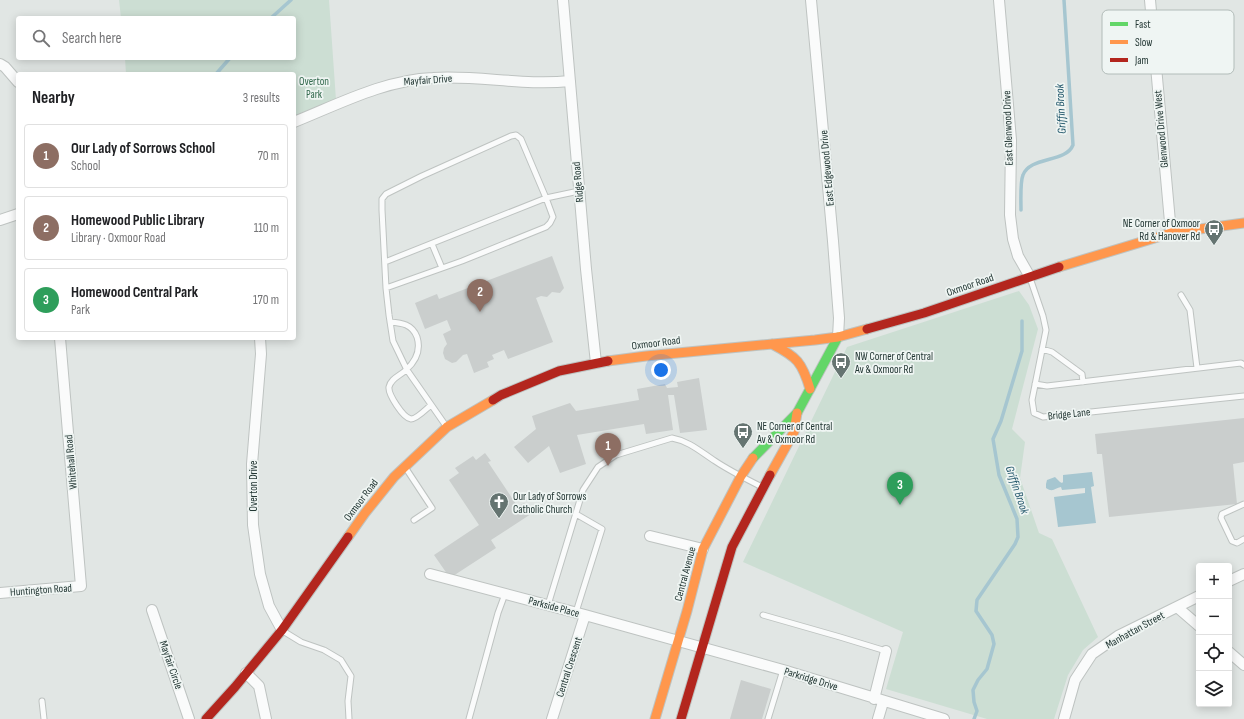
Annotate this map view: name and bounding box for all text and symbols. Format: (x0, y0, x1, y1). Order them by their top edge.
legend (1102, 10, 1234, 74)
search box (16, 16, 296, 60)
text: Fast (1135, 18, 1151, 31)
icon: search (30, 27, 52, 49)
text: Search here (62, 29, 122, 48)
text: Slow (1135, 36, 1152, 49)
text: Jam (1134, 54, 1149, 67)
street label: Mayfair Drive (403, 72, 453, 88)
park label: Overton Park (299, 75, 329, 101)
water label: Griffin Brook (1052, 83, 1070, 134)
text: Nearby (32, 88, 75, 108)
street label: Glenwood Drive West (1151, 89, 1171, 168)
text: 3 results (243, 90, 280, 106)
street label: East Glenwood Drive (1000, 90, 1016, 166)
street label: East Edgewood Drive (817, 129, 837, 207)
text: Our Lady of Sorrows School (71, 139, 215, 158)
text: 1 (43, 148, 49, 164)
text: 70 m (258, 148, 279, 164)
text: School (71, 158, 101, 174)
street label: Ridge Road (570, 161, 586, 203)
text: Homewood Public Library (71, 211, 205, 230)
place label: NE Corner of Oxmoor Rd & Hanover Rd (1123, 217, 1200, 243)
bus stop icon: NE Corner of Oxmoor Rd & Hanover Rd (1203, 218, 1225, 246)
text: 2 (43, 220, 49, 236)
text: 110 m (254, 220, 279, 236)
text: Library · Oxmoor Road (71, 230, 166, 246)
street label: Oxmoor Road (945, 271, 996, 299)
pin: 2 (467, 279, 493, 312)
text: Homewood Central Park (71, 283, 198, 302)
text: 3 (43, 292, 49, 308)
text: 170 m (253, 292, 279, 308)
text: Park (71, 302, 90, 318)
street label: Oxmoor Road (631, 334, 681, 352)
place label: NW Corner of Central Av & Oxmoor Rd (854, 350, 933, 376)
bus stop icon: NW Corner of Central Av & Oxmoor Rd (830, 351, 852, 379)
your location (651, 360, 671, 380)
street label: Bridge Lane (1047, 405, 1091, 423)
place label: NE Corner of Central Av & Oxmoor Rd (756, 420, 832, 446)
bus stop icon: NE Corner of Central Av & Oxmoor Rd (732, 421, 754, 449)
pin: 1 (595, 433, 621, 466)
street label: Whitehall Road (62, 434, 80, 490)
street label: Overton Drive (247, 461, 260, 511)
water label: Griffin Brook (1002, 464, 1032, 517)
pin: 3 (887, 472, 913, 505)
street label: Oxmoor Road (341, 476, 381, 523)
place label: Our Lady of Sorrows Catholic Church (513, 490, 586, 516)
church icon: Our Lady of Sorrows Catholic Church (488, 491, 510, 519)
street label: Central Avenue (672, 545, 698, 603)
map controls (1196, 563, 1232, 707)
button: + (1196, 563, 1232, 599)
street label: Huntington Road (10, 581, 73, 599)
street label: Parkside Place (527, 594, 581, 620)
button: − (1196, 599, 1232, 635)
street label: Manhattan Street (1103, 608, 1167, 651)
street label: Central Crescent (553, 635, 585, 699)
button: locate (1196, 635, 1232, 671)
street label: Mayfair Circle (157, 639, 185, 691)
street label: Parkridge Drive (783, 665, 839, 693)
button: layers (1196, 671, 1232, 707)

